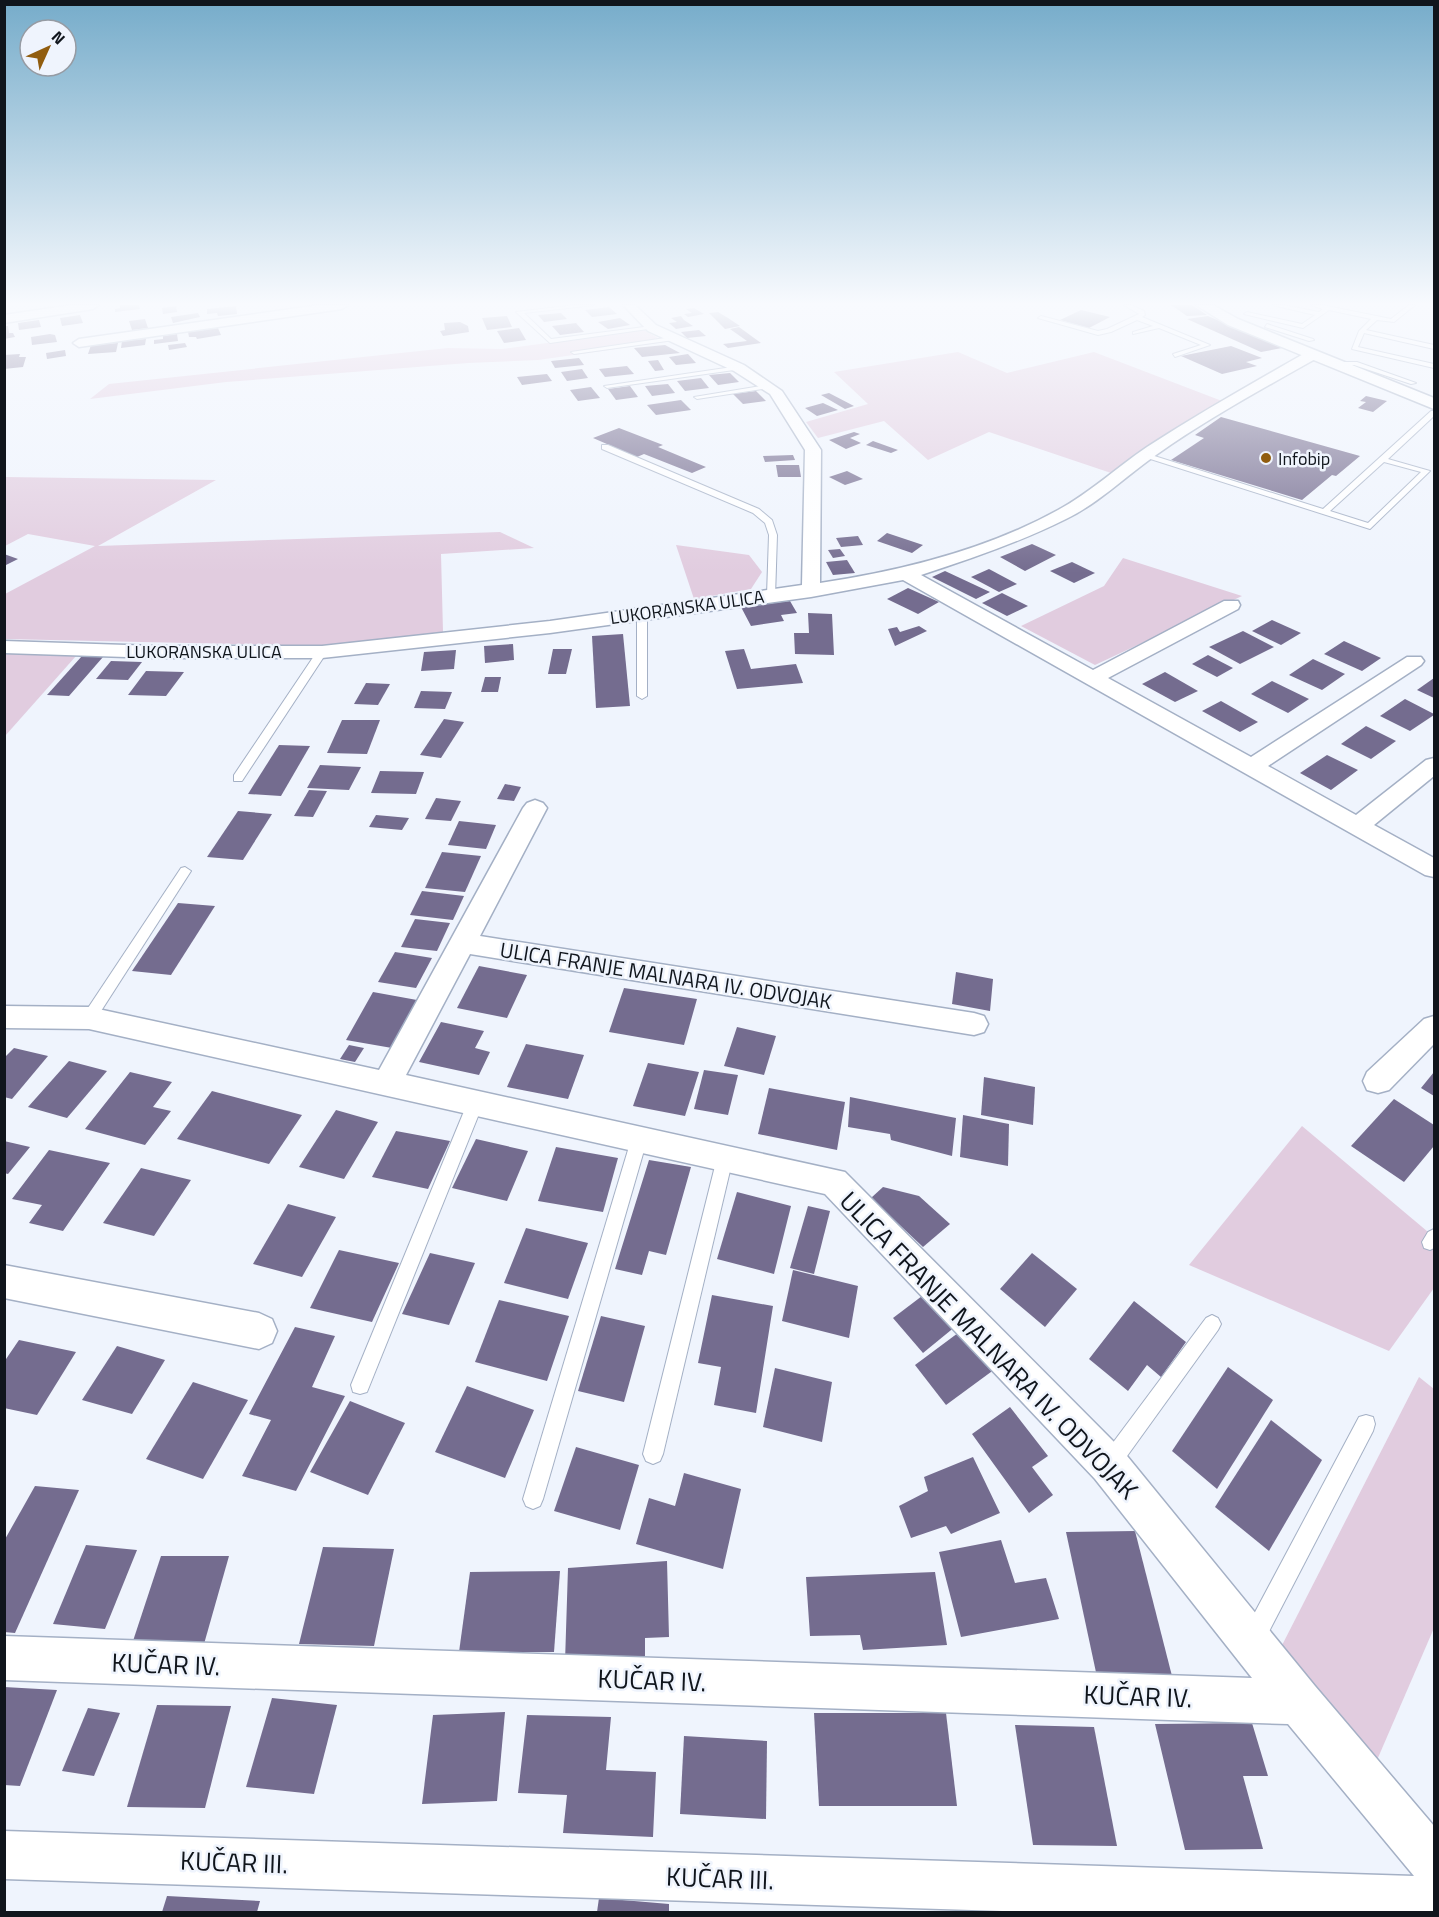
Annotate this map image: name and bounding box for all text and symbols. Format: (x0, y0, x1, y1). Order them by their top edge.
north arrow (18, 18, 78, 78)
text: N (46, 25, 71, 50)
place label: Infobip (1278, 445, 1330, 472)
marker: Infobip (1259, 451, 1273, 465)
street label: LUKORANSKA ULICA (608, 583, 766, 631)
street label: LUKORANSKA ULICA (126, 638, 282, 665)
street label: ULICA FRANJE MALNARA IV. ODVOJAK (498, 933, 834, 1017)
street label: ULICA FRANJE MALNARA IV. ODVOJAK (831, 1182, 1147, 1508)
street label: KUČAR IV. (111, 1643, 221, 1685)
street label: KUČAR IV. (597, 1659, 707, 1701)
street label: KUČAR IV. (1083, 1675, 1193, 1717)
street label: KUČAR III. (179, 1841, 289, 1883)
street label: KUČAR III. (665, 1857, 775, 1899)

